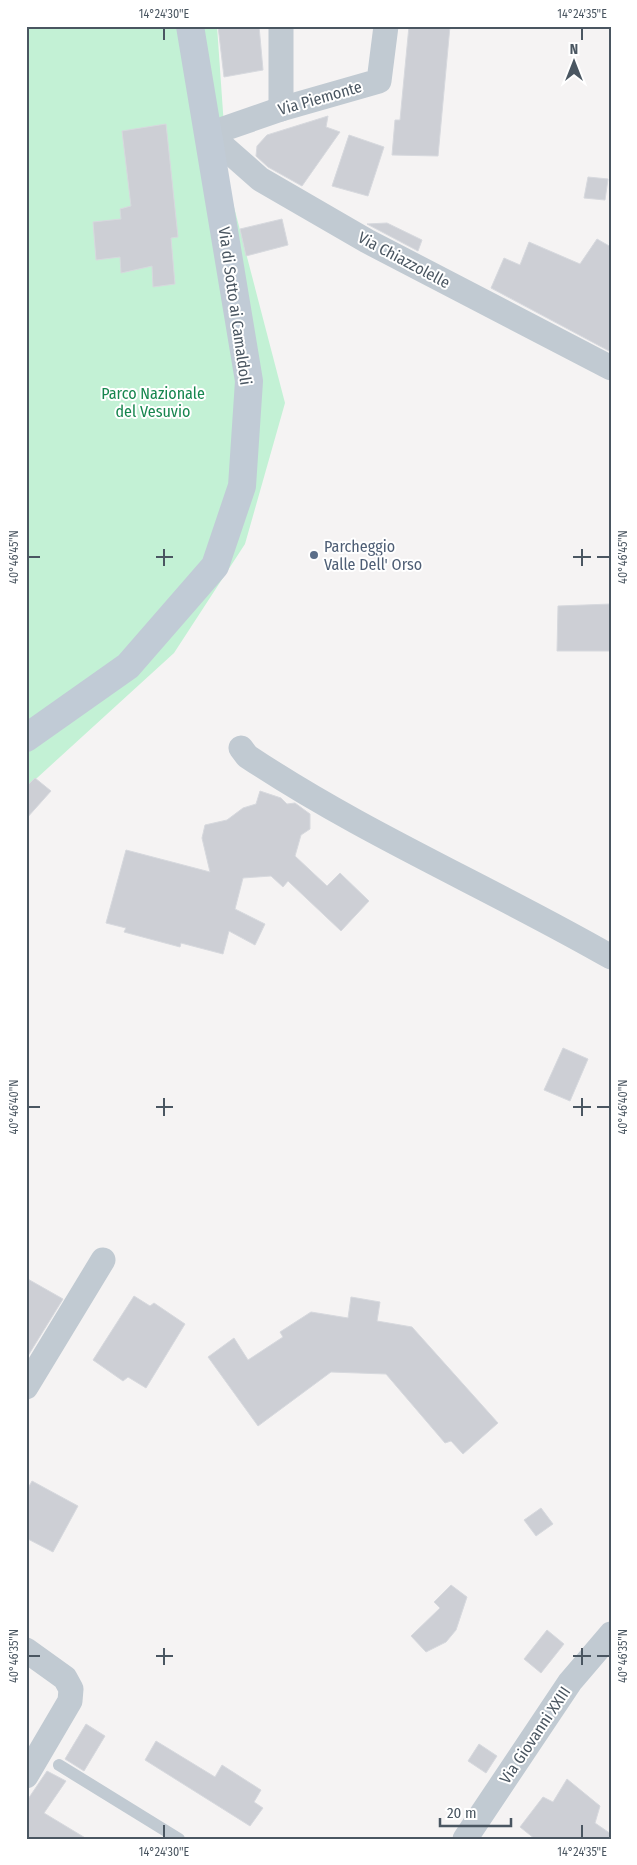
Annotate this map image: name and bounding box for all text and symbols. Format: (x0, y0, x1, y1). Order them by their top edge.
text: 14°24'30"E (139, 7, 190, 21)
text: 14°24'35"E (557, 7, 607, 21)
north arrow (550, 38, 600, 88)
text: N (570, 41, 578, 58)
street label: Via Piemonte (276, 77, 364, 119)
street label: Via di Sotto ai Camaldoli (214, 226, 256, 386)
street label: Via Chiazzolelle (355, 228, 453, 292)
park label: Parco Nazionale del Vesuvio (101, 384, 205, 421)
text: 40°46'45"N (7, 530, 21, 584)
text: 40°46'45"N (616, 530, 630, 584)
place label: Parcheggio Valle Dell' Orso (324, 537, 422, 574)
marker: Parcheggio Valle Dell' Orso (308, 549, 320, 561)
text: 40°46'40"N (7, 1080, 21, 1134)
text: 40°46'40"N (616, 1080, 630, 1134)
text: 40°46'35"N (7, 1629, 21, 1683)
text: 40°46'35"N (616, 1629, 630, 1683)
street label: Via Giovanni XXIII (496, 1683, 574, 1787)
scale bar (440, 1795, 511, 1827)
text: 20 m (447, 1804, 477, 1822)
text: 14°24'30"E (139, 1845, 190, 1859)
text: 14°24'35"E (557, 1845, 607, 1859)

